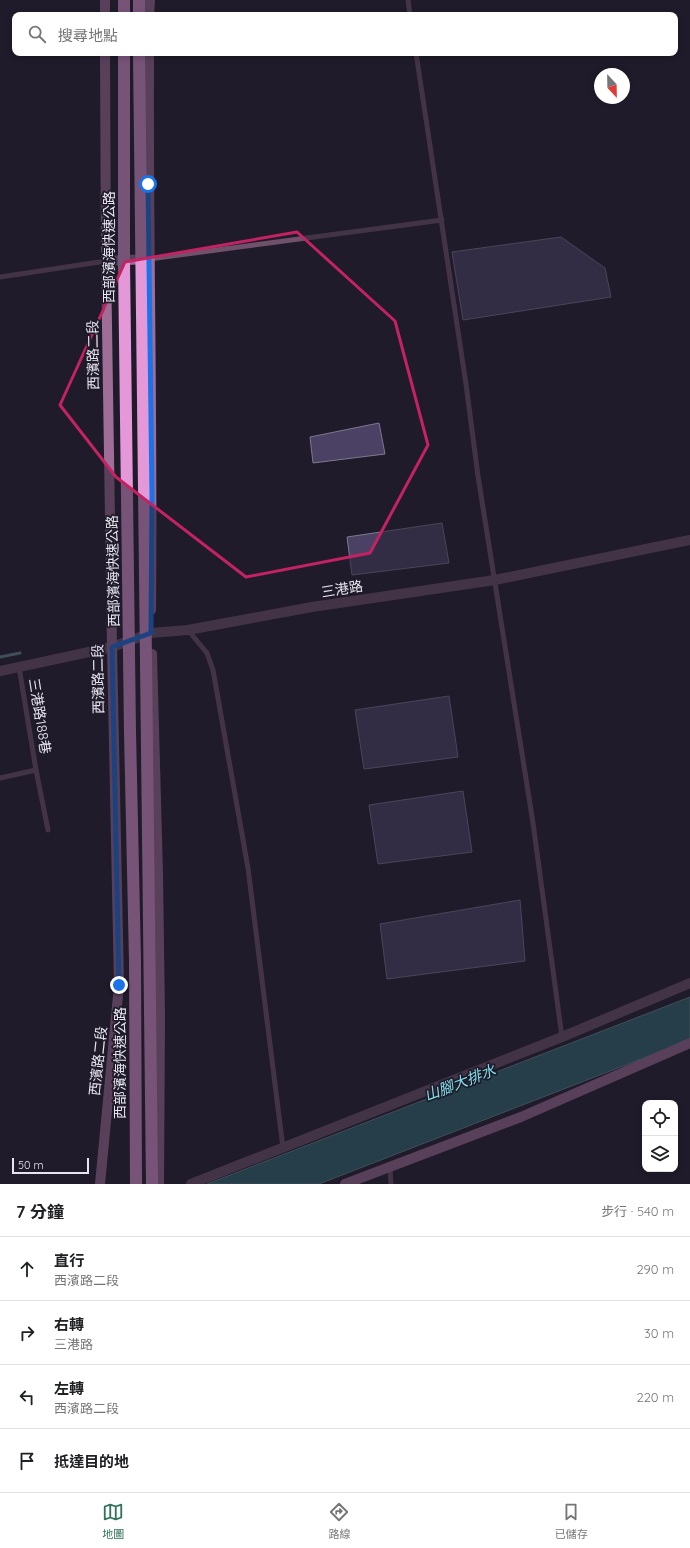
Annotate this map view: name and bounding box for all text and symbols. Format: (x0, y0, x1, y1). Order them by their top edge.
search box (12, 12, 678, 56)
icon: search (26, 23, 48, 45)
text: 搜尋地點 (58, 26, 118, 45)
north arrow (594, 68, 630, 104)
route start (139, 175, 157, 193)
street label: 西部濱海快速公路 (100, 191, 118, 303)
street label: 西濱路二段 (83, 320, 103, 390)
street label: 西部濱海快速公路 (103, 515, 123, 627)
street label: 三港路 (320, 577, 364, 601)
street label: 西濱路二段 (88, 644, 108, 714)
street label: 三港路188巷 (25, 677, 55, 755)
route end (110, 976, 128, 994)
street label: 西部濱海快速公路 (111, 1007, 129, 1119)
street label: 西濱路二段 (85, 1025, 111, 1097)
water label: 山腳大排水 (421, 1060, 499, 1105)
map controls (642, 1100, 678, 1172)
button: locate (642, 1100, 678, 1136)
button: layers (642, 1136, 678, 1172)
scale bar (12, 1156, 89, 1175)
text: 50 m (18, 1158, 44, 1172)
text: 7 分鐘 (16, 1201, 64, 1222)
text: 步行 · 540 m (601, 1203, 674, 1219)
text: 直行 (54, 1251, 84, 1270)
icon: ahead (16, 1258, 38, 1280)
text: 290 m (636, 1261, 674, 1277)
text: 西濱路二段 (54, 1272, 119, 1288)
text: 右轉 (54, 1315, 84, 1334)
icon: right (16, 1322, 38, 1344)
text: 30 m (644, 1325, 674, 1341)
text: 三港路 (54, 1336, 93, 1352)
text: 左轉 (54, 1379, 84, 1398)
icon: left (16, 1386, 38, 1408)
text: 220 m (636, 1389, 674, 1405)
text: 西濱路二段 (54, 1400, 119, 1416)
icon: arrive (16, 1450, 38, 1472)
text: 抵達目的地 (54, 1452, 129, 1471)
tab: 地圖 (102, 1501, 124, 1541)
tab: 路線 (328, 1501, 350, 1541)
tab: 已儲存 (555, 1501, 588, 1541)

